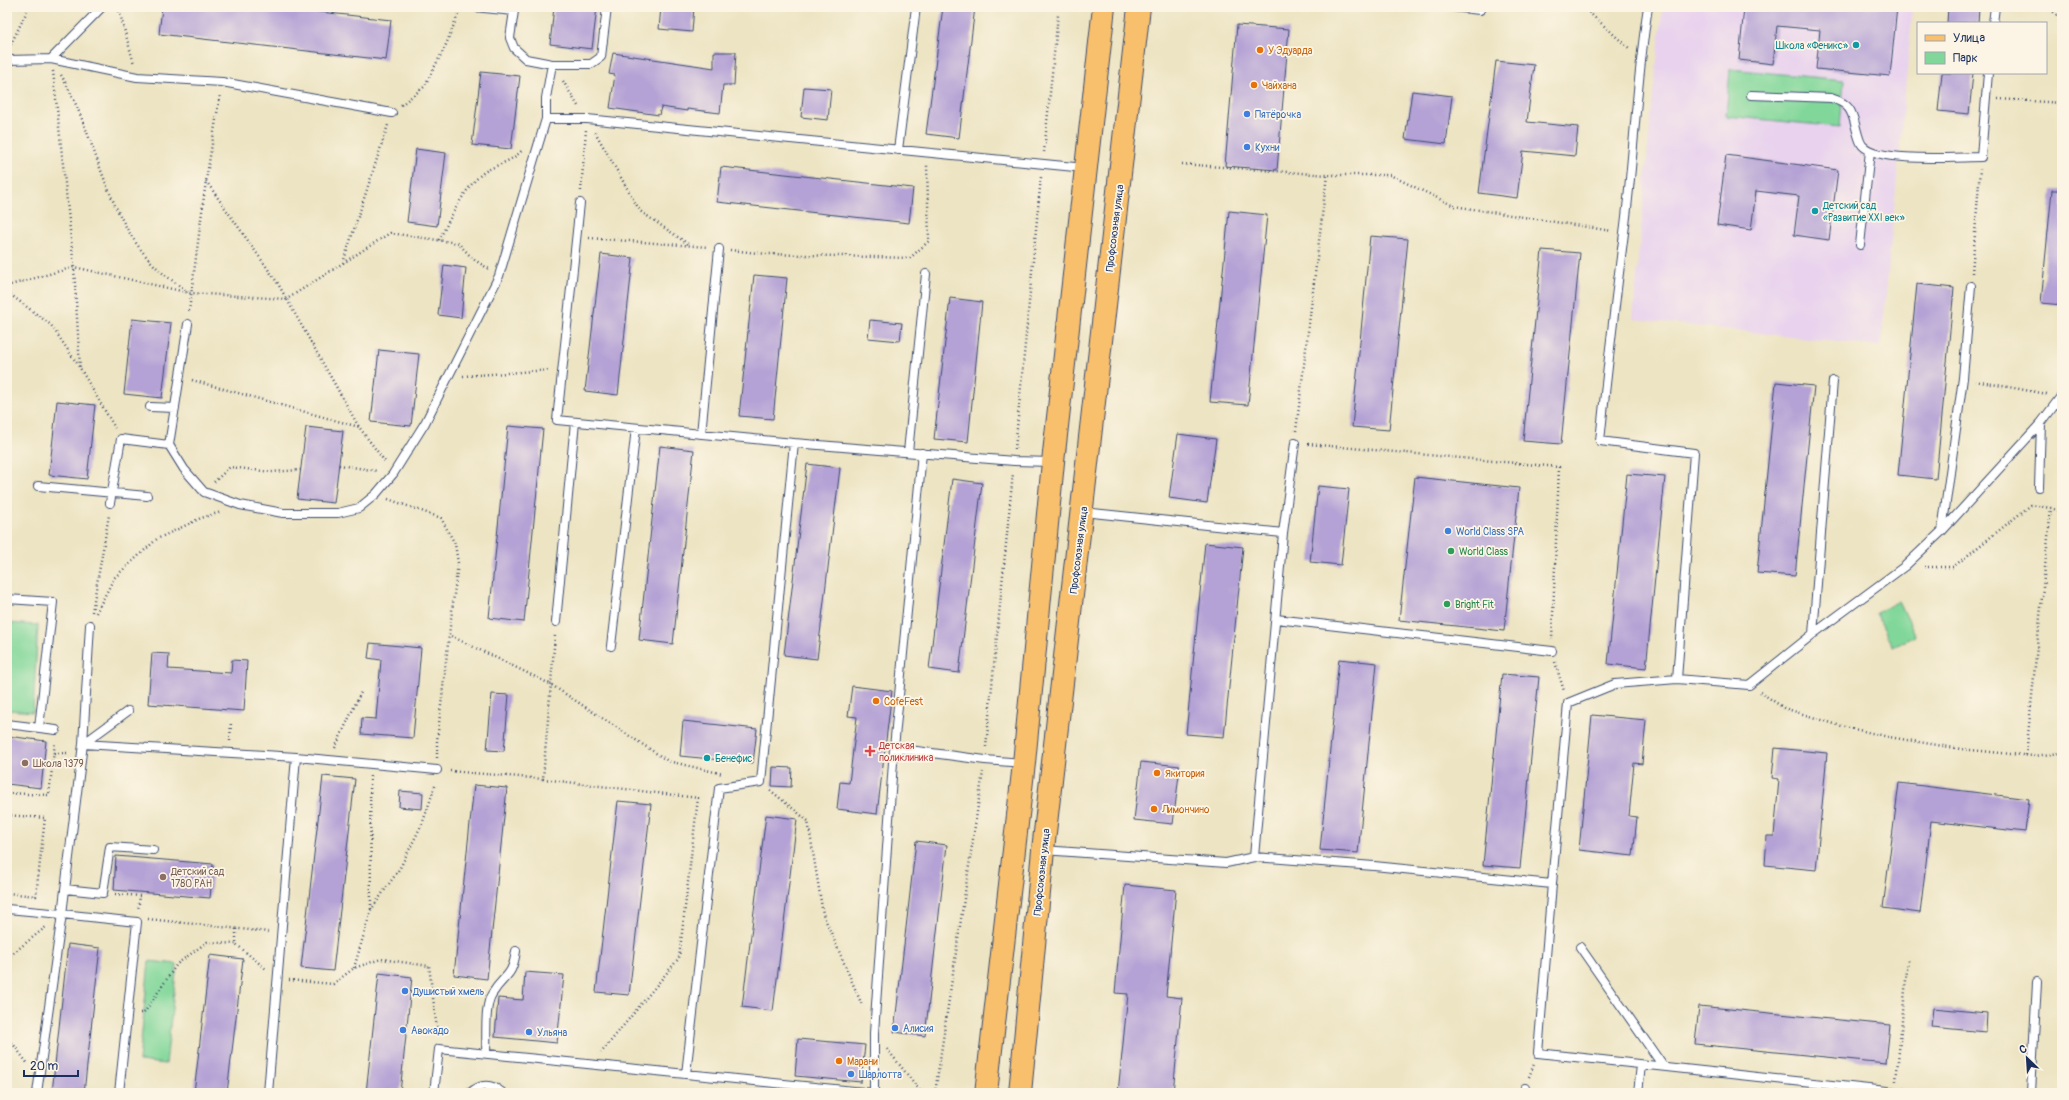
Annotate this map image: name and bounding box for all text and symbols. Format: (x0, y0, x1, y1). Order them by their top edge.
legend (1917, 22, 2047, 74)
text: Улица (1953, 31, 1985, 46)
place label: Школа «Феникс» (1776, 40, 1848, 52)
marker: Школа «Феникс» (1851, 40, 1861, 50)
marker: У Эдуарда (1255, 45, 1265, 55)
place label: У Эдуарда (1268, 45, 1313, 57)
text: Парк (1953, 51, 1978, 66)
marker: Чайхана (1249, 80, 1259, 90)
place label: Чайхана (1262, 80, 1297, 92)
marker: Пятёрочка (1242, 109, 1252, 119)
place label: Пятёрочка (1255, 109, 1301, 121)
marker: Кухни (1242, 142, 1252, 152)
place label: Кухни (1255, 142, 1280, 154)
street label: Профсоюзная улица (1104, 184, 1126, 272)
place label: Детский сад «Развитие XXI век» (1822, 200, 1905, 224)
marker: Детский сад «Развитие XXI век» (1810, 206, 1820, 216)
street label: Профсоюзная улица (1068, 506, 1090, 594)
marker: World Class SPA (1443, 526, 1453, 536)
place label: World Class SPA (1456, 526, 1524, 538)
marker: World Class (1446, 546, 1456, 556)
place label: World Class (1459, 546, 1509, 558)
marker: Bright Fit (1442, 599, 1452, 609)
place label: Bright Fit (1455, 599, 1495, 611)
marker: CofeFest (871, 696, 881, 706)
place label: CofeFest (884, 696, 924, 708)
place label: Детская поликлиника (878, 740, 934, 764)
marker: Детская поликлиника (864, 745, 876, 757)
marker: Бенефис (702, 753, 712, 763)
place label: Бенефис (715, 753, 752, 765)
marker: Школа 1379 (20, 758, 30, 768)
place label: Школа 1379 (33, 758, 84, 770)
marker: Якитория (1152, 768, 1162, 778)
place label: Якитория (1165, 768, 1205, 780)
marker: Лимончино (1149, 804, 1159, 814)
place label: Лимончино (1161, 804, 1210, 816)
street label: Профсоюзная улица (1031, 828, 1053, 916)
place label: Детский сад 1780 РАН (170, 866, 224, 890)
marker: Детский сад 1780 РАН (158, 872, 168, 882)
marker: Душистый хмель (400, 986, 410, 996)
place label: Душистый хмель (412, 986, 485, 998)
marker: Алисия (890, 1023, 900, 1033)
place label: Алисия (903, 1023, 934, 1035)
marker: Авокадо (398, 1025, 408, 1035)
place label: Авокадо (411, 1025, 450, 1037)
marker: Ульяна (524, 1027, 534, 1037)
place label: Ульяна (537, 1027, 568, 1039)
north arrow (2007, 1038, 2047, 1078)
text: С (2017, 1042, 2029, 1057)
scale bar (24, 1052, 78, 1078)
marker: Марани (834, 1056, 844, 1066)
place label: Марани (847, 1056, 878, 1068)
text: 20 m (30, 1059, 59, 1074)
marker: Шарлотта (846, 1069, 856, 1079)
place label: Шарлотта (859, 1069, 902, 1081)

